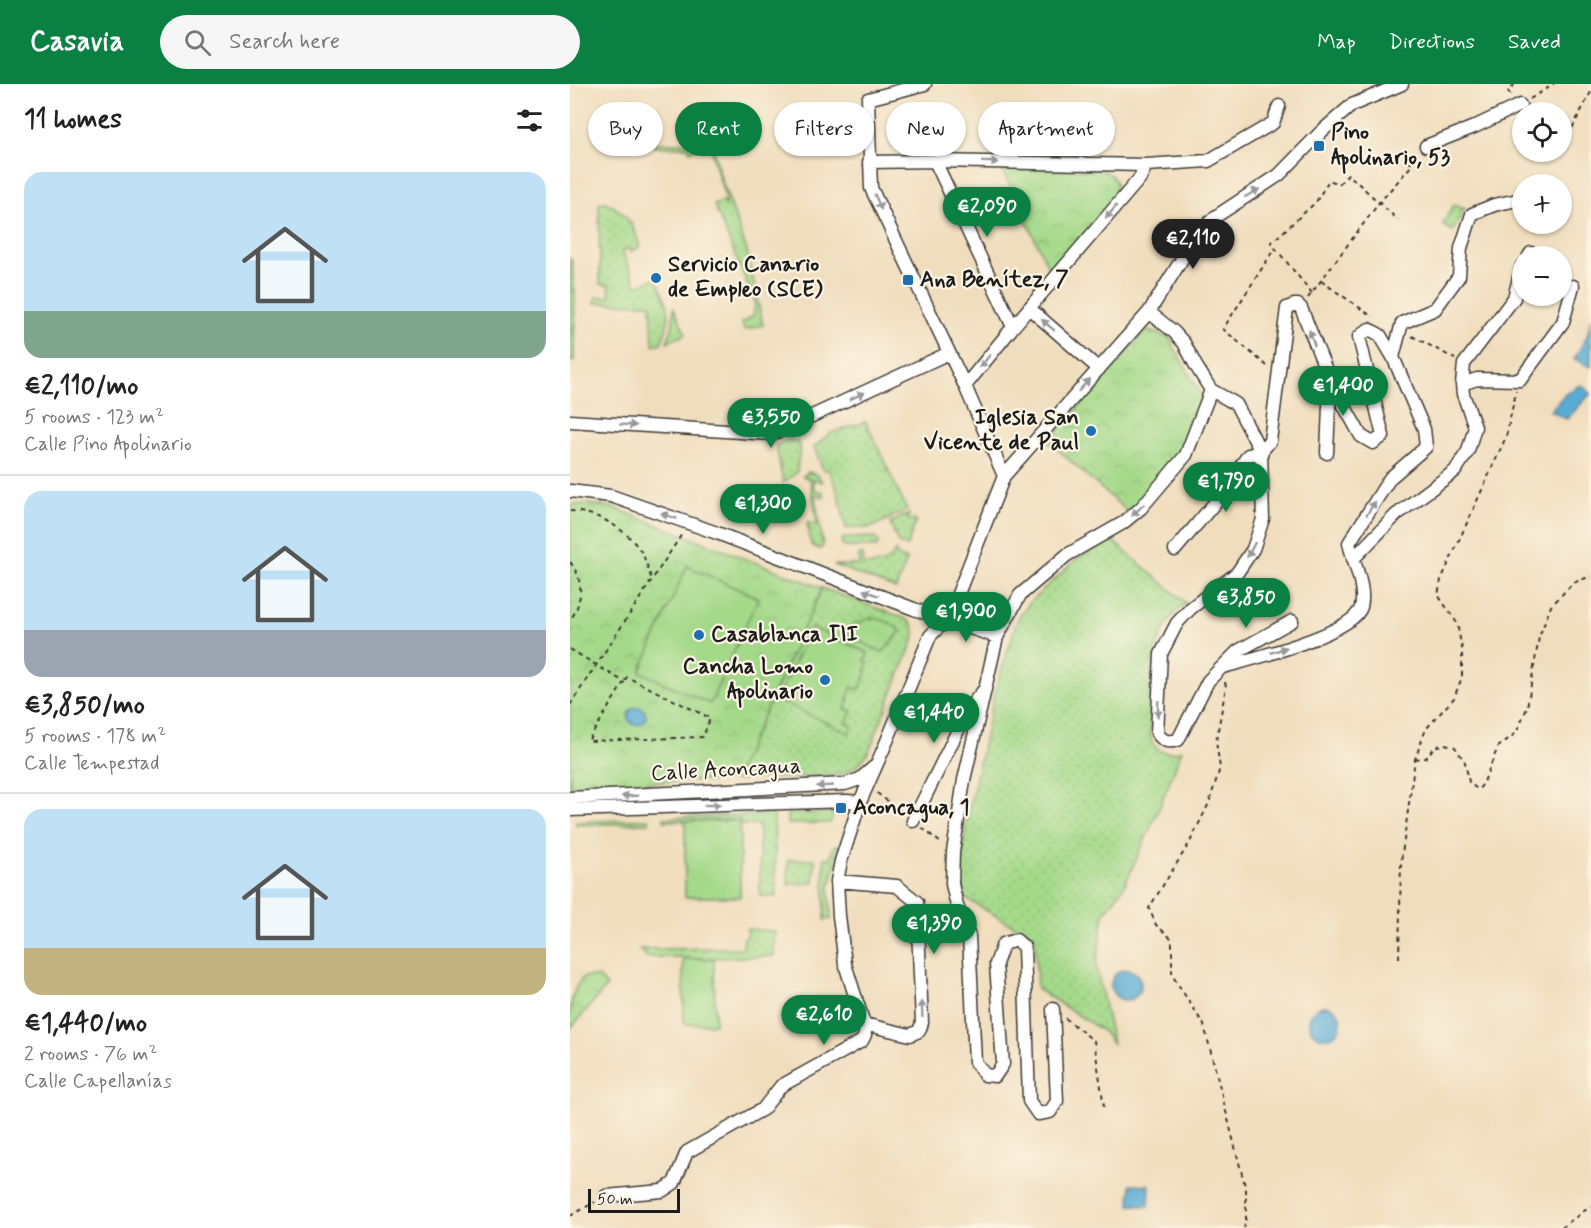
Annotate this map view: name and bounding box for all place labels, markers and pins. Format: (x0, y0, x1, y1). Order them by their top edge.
place label: Pino Apolinario, 53 (1331, 119, 1451, 174)
marker: Pino Apolinario, 53 (1312, 139, 1326, 153)
pin: €2,090 (938, 187, 1036, 238)
pin: €2,110 (1144, 219, 1242, 270)
place label: Servicio Canario de Empleo (SCE) (668, 251, 823, 304)
place label: Ana Benítez, 7 (920, 266, 1069, 294)
marker: Servicio Canario de Empleo (SCE) (649, 271, 663, 285)
marker: Ana Benítez, 7 (901, 273, 915, 287)
pin: €1,400 (1294, 366, 1392, 417)
pin: €3,550 (722, 398, 820, 449)
place label: Iglesia San Vicente de Paul (924, 404, 1079, 457)
marker: Iglesia San Vicente de Paul (1084, 424, 1098, 438)
pin: €1,790 (1177, 462, 1275, 513)
pin: €1,300 (714, 484, 812, 535)
pin: €3,850 (1197, 578, 1295, 629)
pin: €1,900 (917, 592, 1015, 643)
place label: Casablanca III (711, 621, 858, 649)
marker: Casablanca III (692, 628, 706, 642)
place label: Cancha Lomo Apolinario (683, 653, 814, 708)
marker: Cancha Lomo Apolinario (818, 673, 832, 687)
pin: €1,440 (885, 693, 983, 744)
place label: Aconcagua, 1 (853, 794, 970, 823)
marker: Aconcagua, 1 (834, 801, 848, 815)
pin: €1,390 (885, 904, 983, 955)
pin: €2,610 (775, 995, 873, 1046)

